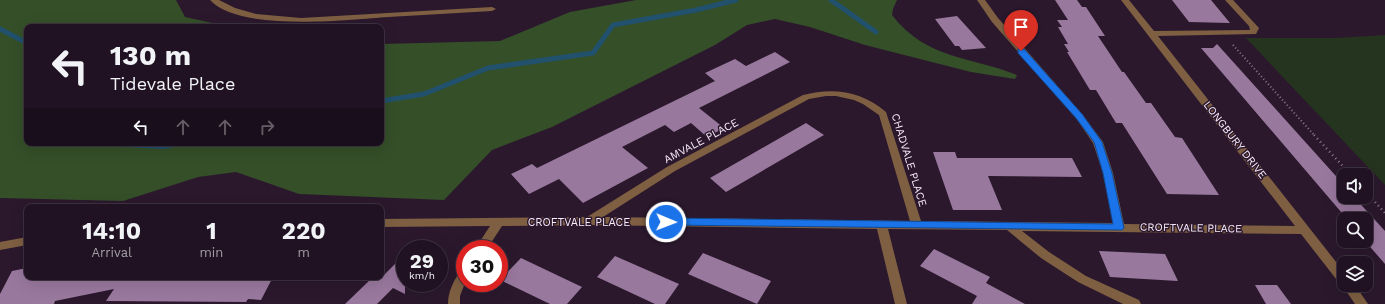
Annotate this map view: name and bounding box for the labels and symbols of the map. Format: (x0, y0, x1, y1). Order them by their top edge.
pin (1004, 10, 1038, 51)
street label: LONGBURY DRIVE (1201, 99, 1269, 181)
street label: CHADVALE PLACE (889, 112, 929, 208)
street label: AMVALE PLACE (661, 116, 741, 166)
position arrow (645, 201, 687, 243)
street label: CROFTVALE PLACE (528, 216, 630, 229)
street label: CROFTVALE PLACE (1140, 221, 1242, 235)
speed limit sign: 30 (456, 240, 508, 292)

